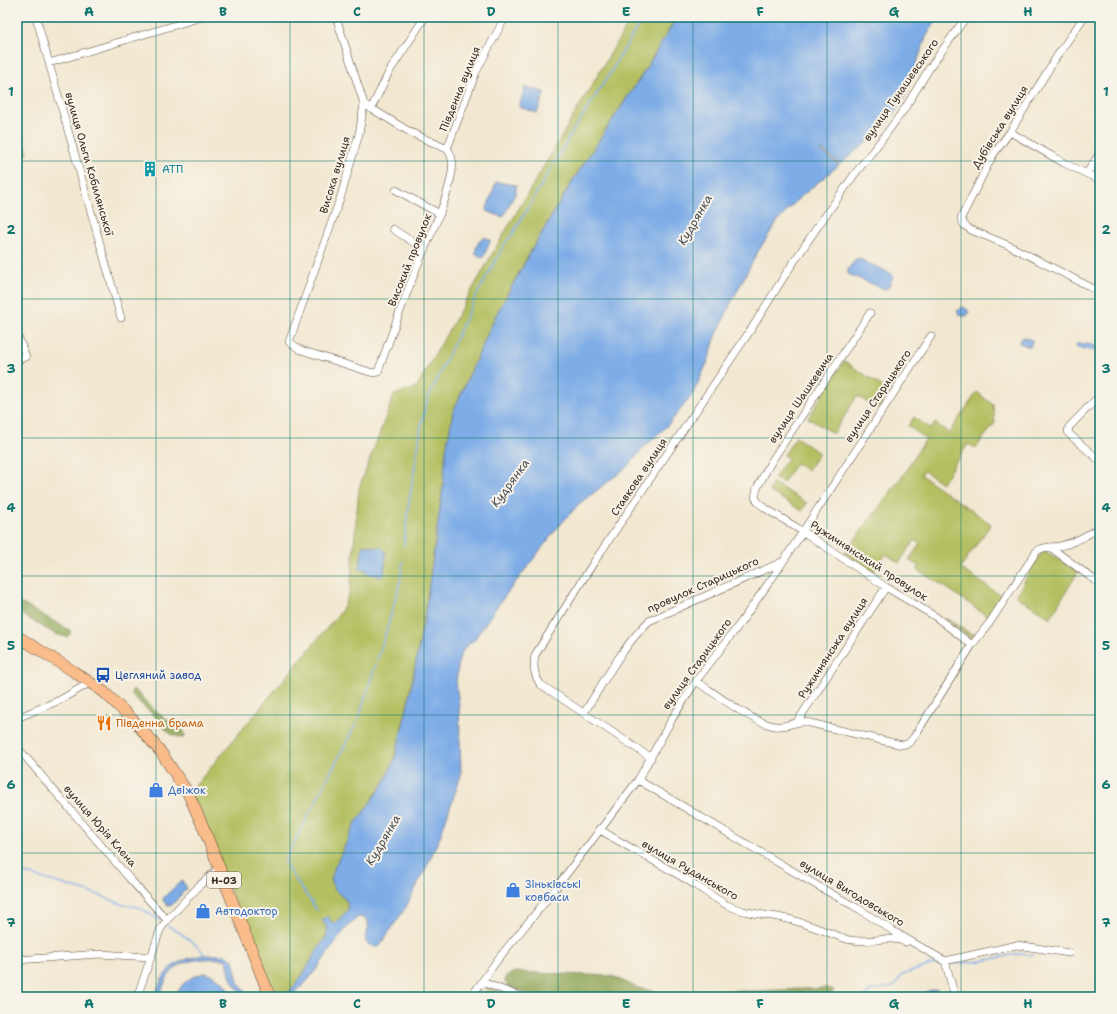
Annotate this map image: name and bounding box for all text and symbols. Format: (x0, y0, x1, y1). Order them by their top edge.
text: A (84, 3, 94, 20)
text: B (219, 3, 227, 20)
text: C (353, 3, 361, 20)
text: D (486, 3, 496, 20)
text: E (622, 3, 631, 20)
text: F (756, 3, 764, 20)
text: G (889, 3, 900, 20)
text: H (1023, 3, 1033, 20)
street label: вулиця Гунашевського (860, 35, 942, 144)
street label: Південна вулиця (436, 44, 484, 134)
street label: Дубівська вулиця (968, 82, 1032, 172)
text: 1 (8, 83, 14, 100)
text: 1 (1103, 83, 1109, 100)
street label: вулиця Ольги Кобилянської (61, 90, 117, 238)
street label: Висока вулиця (316, 135, 354, 215)
building icon: АТП (141, 160, 159, 178)
place label: АТП (162, 162, 183, 177)
water label: Кудрянка (674, 192, 716, 248)
street label: Високий провулок (384, 211, 436, 309)
text: 2 (6, 221, 16, 238)
text: 2 (1101, 221, 1111, 238)
street label: вулиця Старицького (841, 346, 915, 445)
street label: вулиця Шашкевича (765, 350, 837, 446)
text: 3 (6, 360, 16, 377)
text: 3 (1101, 360, 1111, 377)
street label: Ставкова вулиця (607, 435, 671, 519)
water label: Кудрянка (487, 456, 533, 510)
text: 4 (6, 499, 16, 516)
text: 4 (1101, 499, 1111, 516)
street label: Ружичнянський провулок (807, 517, 931, 605)
street label: провулок Старицького (645, 553, 762, 616)
street label: Ружичнянська вулиця (795, 594, 871, 702)
street label: вулиця Старицького (659, 615, 735, 713)
text: 5 (7, 637, 15, 654)
text: 5 (1102, 637, 1110, 654)
bus stop icon: Цегляний завод (94, 666, 112, 684)
place label: Цегляний завод (115, 668, 201, 683)
restaurant icon: Південна брама (95, 714, 113, 732)
place label: Південна брама (116, 716, 204, 731)
text: 6 (6, 776, 16, 793)
text: 6 (1101, 776, 1111, 793)
shop icon: Двіжок (147, 781, 165, 799)
street label: вулиця Юрія Клена (60, 782, 140, 870)
place label: Двіжок (168, 783, 206, 798)
water label: Кудрянка (362, 812, 404, 868)
street label: вулиця Руданського (639, 836, 741, 904)
street label: вулиця Вигодовського (797, 856, 907, 930)
road number: Н-03 (207, 872, 241, 888)
place label: Зіньківські ковбаси (525, 877, 581, 905)
shop icon: Зіньківські ковбаси (504, 881, 522, 899)
shop icon: Автодоктор (194, 902, 212, 920)
place label: Автодоктор (215, 904, 278, 919)
text: 7 (6, 914, 16, 931)
text: 7 (1101, 914, 1111, 931)
text: A (84, 995, 94, 1012)
text: B (219, 995, 227, 1012)
text: C (353, 995, 361, 1012)
text: D (486, 995, 496, 1012)
text: E (622, 995, 631, 1012)
text: F (756, 995, 764, 1012)
text: G (889, 995, 900, 1012)
text: H (1023, 995, 1033, 1012)

